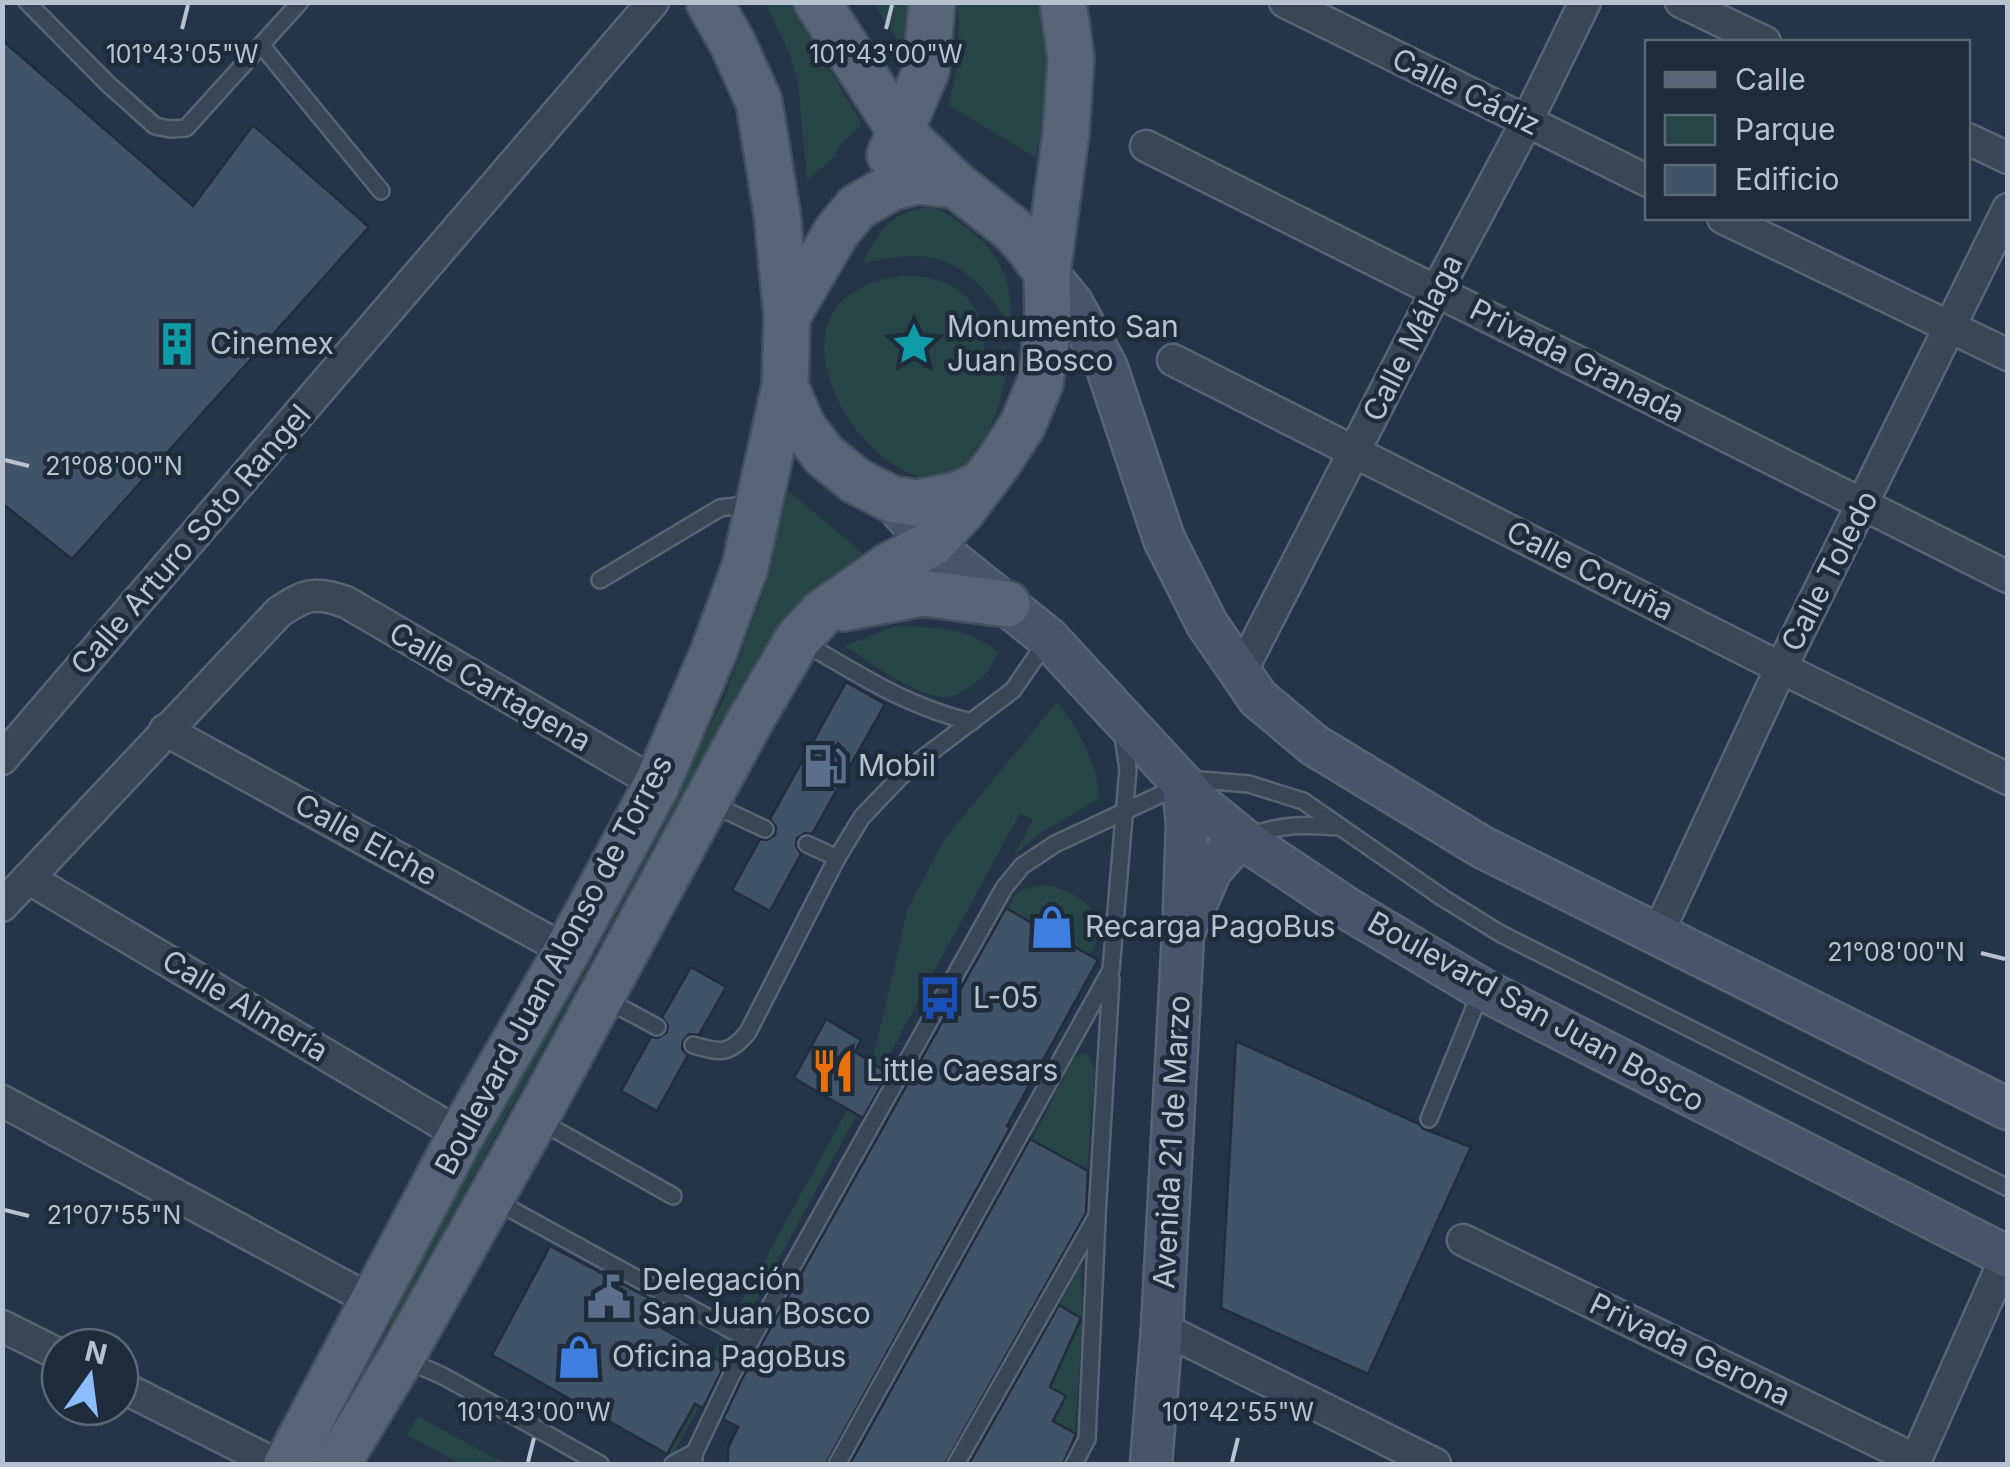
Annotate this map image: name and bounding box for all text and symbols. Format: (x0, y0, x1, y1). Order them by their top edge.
text: 101°43'05"W (106, 39, 258, 69)
text: 101°43'00"W (809, 39, 963, 69)
street label: Calle Cádiz (1387, 40, 1546, 142)
legend (1645, 40, 1970, 220)
text: Calle (1735, 61, 1806, 97)
text: Parque (1735, 111, 1835, 147)
text: Edificio (1735, 161, 1839, 197)
street label: Calle Málaga (1355, 248, 1470, 427)
street label: Privada Granada (1464, 291, 1691, 430)
place label: Monumento San Juan Bosco (947, 308, 1179, 378)
building icon: Cinemex (153, 320, 201, 368)
place icon: Monumento San Juan Bosco (890, 320, 938, 368)
place label: Cinemex (210, 325, 334, 361)
street label: Calle Arturo Soto Rangel (63, 397, 318, 682)
text: 21°08'00"N (45, 451, 183, 481)
street label: Calle Toledo (1773, 484, 1885, 657)
street label: Calle Coruña (1501, 513, 1680, 628)
street label: Calle Cartagena (383, 614, 598, 758)
fuel station icon: Mobil (801, 742, 849, 790)
place label: Mobil (858, 747, 936, 783)
street label: Boulevard Juan Alonso de Torres (427, 749, 679, 1180)
street label: Calle Elche (289, 785, 444, 893)
shop icon: Recarga PagoBus (1028, 903, 1076, 951)
street label: Boulevard San Juan Bosco (1362, 903, 1711, 1119)
place label: Recarga PagoBus (1085, 908, 1336, 944)
text: 21°08'00"N (1827, 937, 1965, 967)
street label: Calle Almería (156, 942, 335, 1069)
bus stop icon: L-05 (916, 974, 964, 1022)
place label: L-05 (973, 979, 1038, 1015)
street label: Avenida 21 de Marzo (1145, 994, 1197, 1290)
restaurant icon: Little Caesars (809, 1047, 857, 1095)
place label: Little Caesars (866, 1052, 1058, 1088)
text: 21°07'55"N (47, 1200, 181, 1230)
place label: Delegación San Juan Bosco (642, 1261, 871, 1331)
public building icon: Delegación San Juan Bosco (585, 1273, 633, 1321)
street label: Privada Gerona (1584, 1285, 1797, 1413)
north arrow (40, 1327, 140, 1427)
shop icon: Oficina PagoBus (555, 1333, 603, 1381)
text: N (82, 1334, 111, 1372)
place label: Oficina PagoBus (612, 1338, 846, 1374)
text: 101°43'00"W (457, 1397, 611, 1427)
text: 101°42'55"W (1162, 1397, 1314, 1427)

